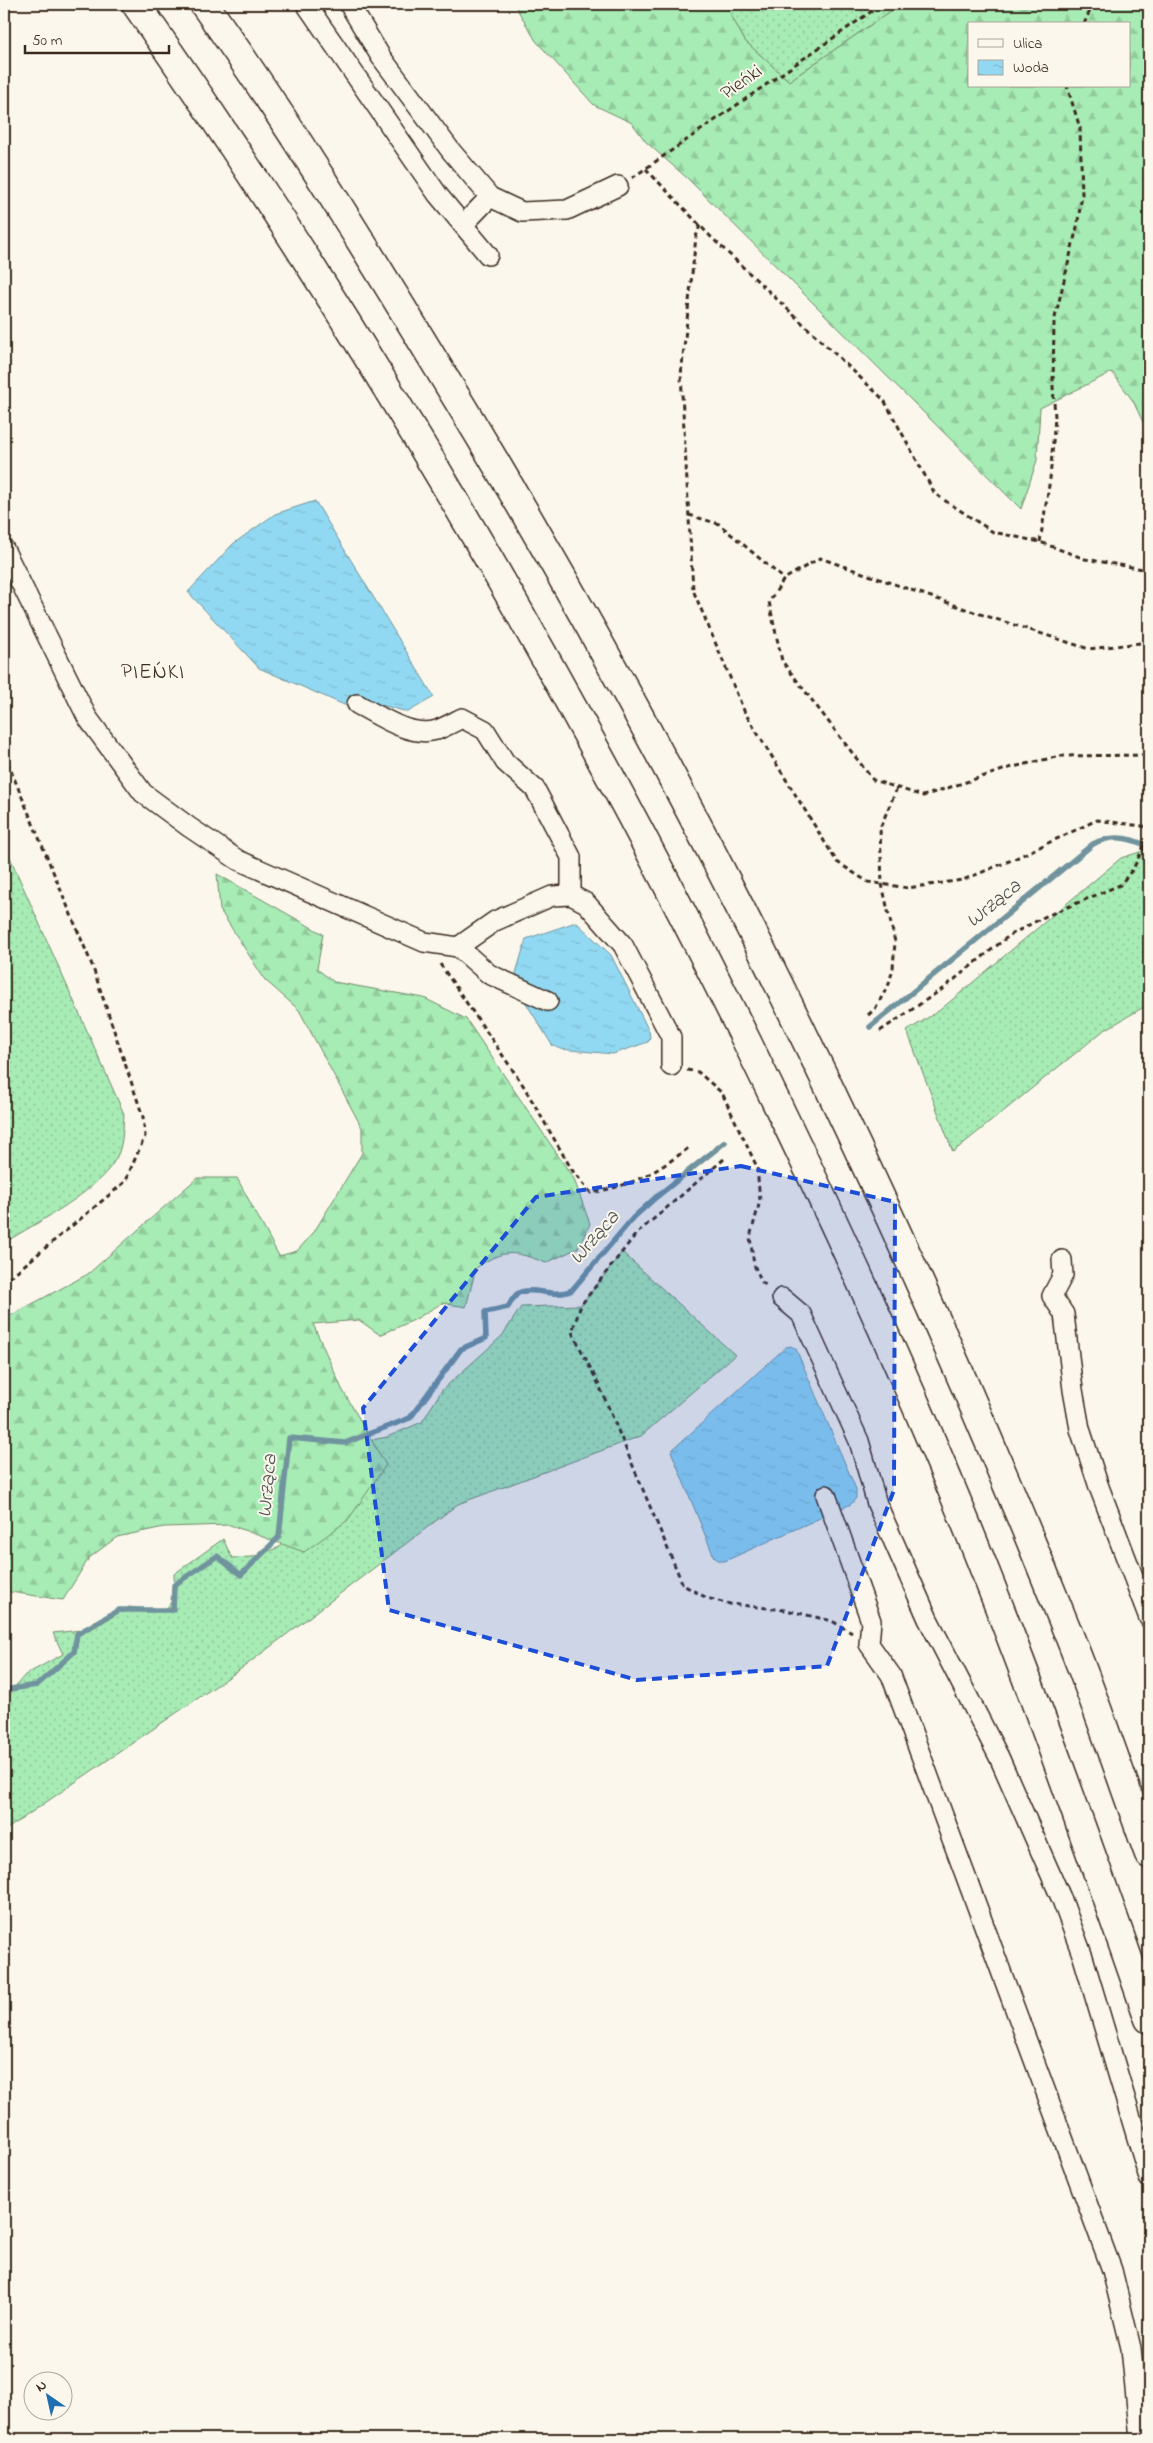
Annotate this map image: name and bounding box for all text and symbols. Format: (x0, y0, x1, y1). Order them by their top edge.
scale bar (25, 22, 169, 54)
legend (968, 22, 1130, 88)
text: 50 m (32, 30, 63, 52)
text: Ulica (1013, 33, 1042, 55)
text: Woda (1013, 57, 1049, 79)
street label: Pieńki (715, 58, 769, 108)
district label: PIEŃKI (121, 658, 185, 688)
water label: Wrząca (960, 872, 1029, 936)
water label: Wrząca (563, 1204, 628, 1272)
water label: Wrząca (250, 1452, 286, 1519)
north arrow (22, 2370, 72, 2420)
text: N (32, 2375, 51, 2398)

